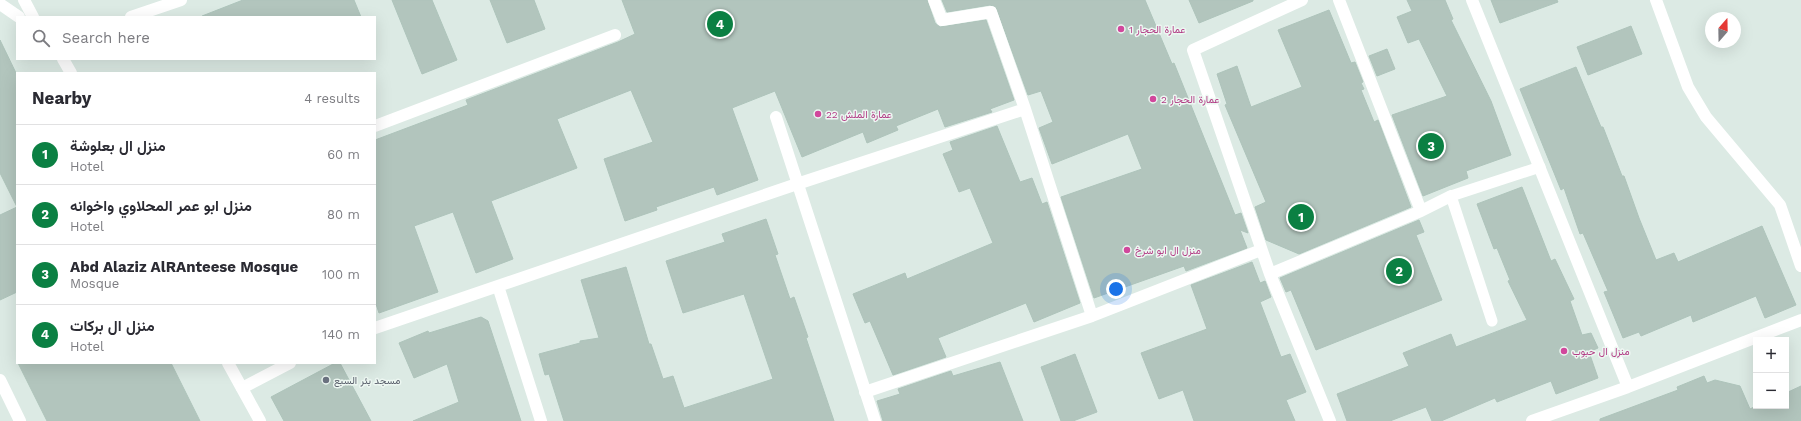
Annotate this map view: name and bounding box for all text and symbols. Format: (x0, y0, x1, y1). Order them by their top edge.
pin: 4 (707, 9, 733, 39)
north arrow (1705, 12, 1741, 48)
search box (16, 16, 376, 60)
marker: عمارة الحجار 1 (1116, 24, 1126, 34)
place label: عمارة الحجار 1 (1129, 24, 1185, 36)
icon: search (30, 27, 52, 49)
text: Search here (62, 29, 150, 47)
text: Nearby (32, 88, 91, 108)
text: 4 results (304, 91, 360, 106)
marker: عمارة الحجار 2 (1148, 94, 1158, 104)
place label: عمارة الحجار 2 (1161, 94, 1219, 106)
marker: عمارة الملش 22 (813, 109, 823, 119)
place label: عمارة الملش 22 (826, 109, 892, 121)
pin: 3 (1418, 131, 1444, 161)
text: منزل ال بعلوشة (70, 137, 166, 155)
text: 1 (42, 147, 48, 162)
text: 60 m (327, 147, 360, 162)
text: Hotel (70, 159, 104, 174)
text: منزل ابو عمر المحلاوي واخوانه (70, 197, 252, 215)
pin: 1 (1288, 202, 1314, 232)
text: 2 (41, 207, 49, 222)
text: 80 m (327, 207, 360, 222)
text: Hotel (70, 219, 104, 234)
marker: منزل ال ابو شرخ (1122, 245, 1132, 255)
place label: منزل ال ابو شرخ (1135, 245, 1201, 257)
pin: 2 (1386, 256, 1412, 286)
text: Abd Alaziz AlRAnteese Mosque (70, 258, 298, 276)
text: 3 (41, 267, 49, 282)
text: 100 m (322, 267, 360, 282)
text: Mosque (70, 276, 119, 291)
your location (1106, 279, 1126, 299)
text: منزل ال بركات (70, 317, 155, 335)
text: 4 (41, 327, 49, 342)
text: 140 m (322, 327, 360, 342)
map controls (1753, 337, 1789, 409)
button: + (1753, 337, 1789, 373)
text: Hotel (70, 339, 104, 354)
marker: منزل ال حبوب (1559, 346, 1569, 356)
place label: منزل ال حبوب (1572, 346, 1630, 358)
button: − (1753, 373, 1789, 409)
marker: مسجد بئر السبع (321, 375, 331, 385)
place label: مسجد بئر السبع (334, 375, 400, 387)

